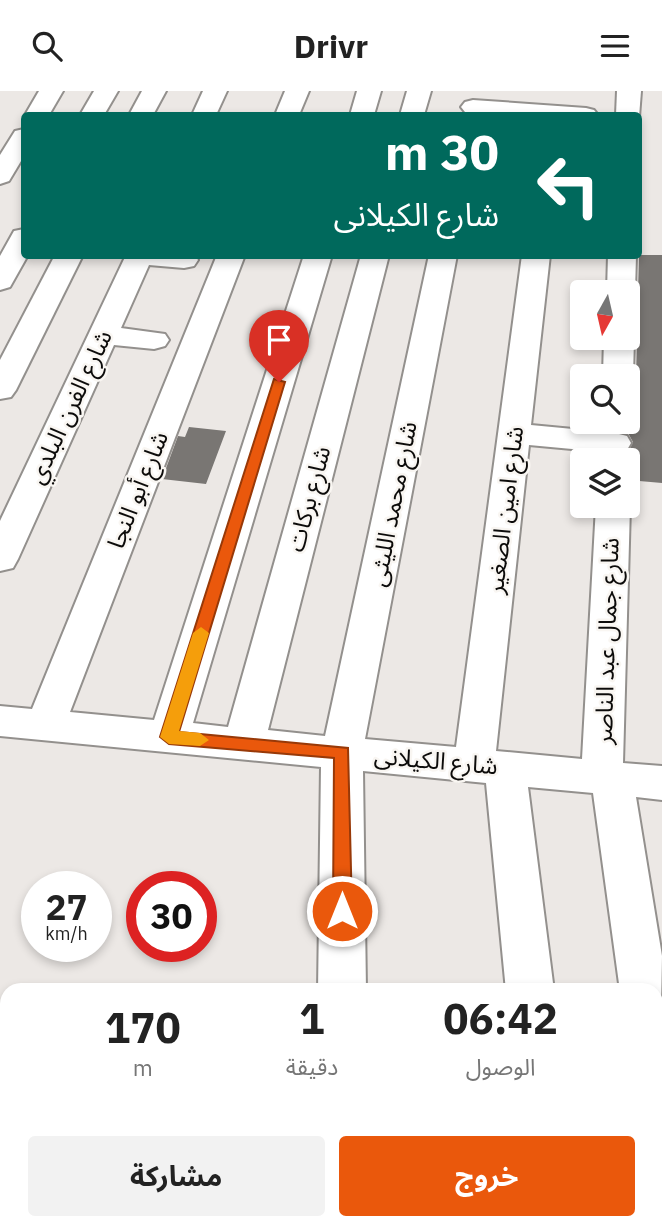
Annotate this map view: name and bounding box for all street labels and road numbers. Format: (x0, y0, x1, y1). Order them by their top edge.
street label: شارع الفرن البلدي (19, 324, 122, 490)
street label: شارع محمد الليثى (360, 419, 426, 589)
street label: شارع امين الصغير (478, 424, 532, 597)
street label: شارع أبو النجا (99, 426, 177, 554)
street label: شارع بركات (279, 442, 339, 556)
street label: شارع جمال عبد الناصر (586, 537, 628, 746)
street label: شارع الكيلانى (373, 739, 499, 783)

